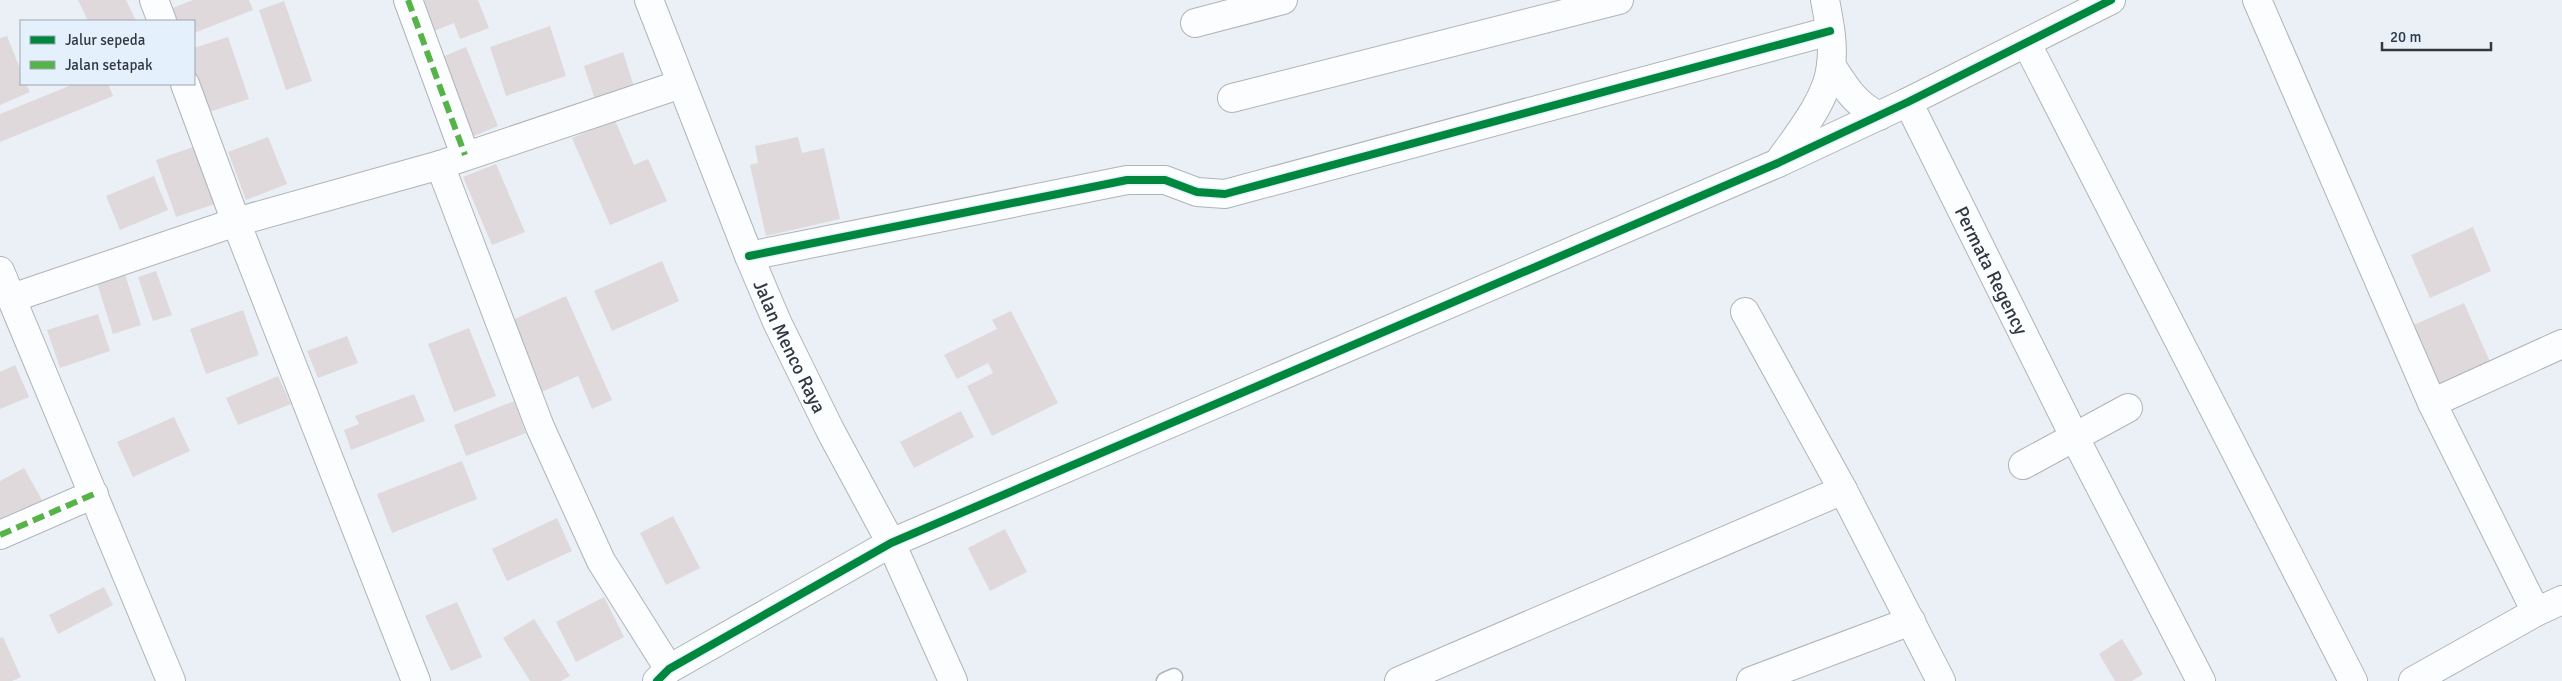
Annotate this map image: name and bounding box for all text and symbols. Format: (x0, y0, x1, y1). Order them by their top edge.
legend (20, 20, 195, 85)
scale bar (2382, 20, 2491, 52)
text: 20 m (2390, 28, 2421, 46)
text: Jalur sepeda (65, 31, 145, 49)
text: Jalan setapak (65, 56, 153, 74)
street label: Permata Regency (1949, 203, 2033, 339)
street label: Jalan Menco Raya (748, 276, 831, 417)

